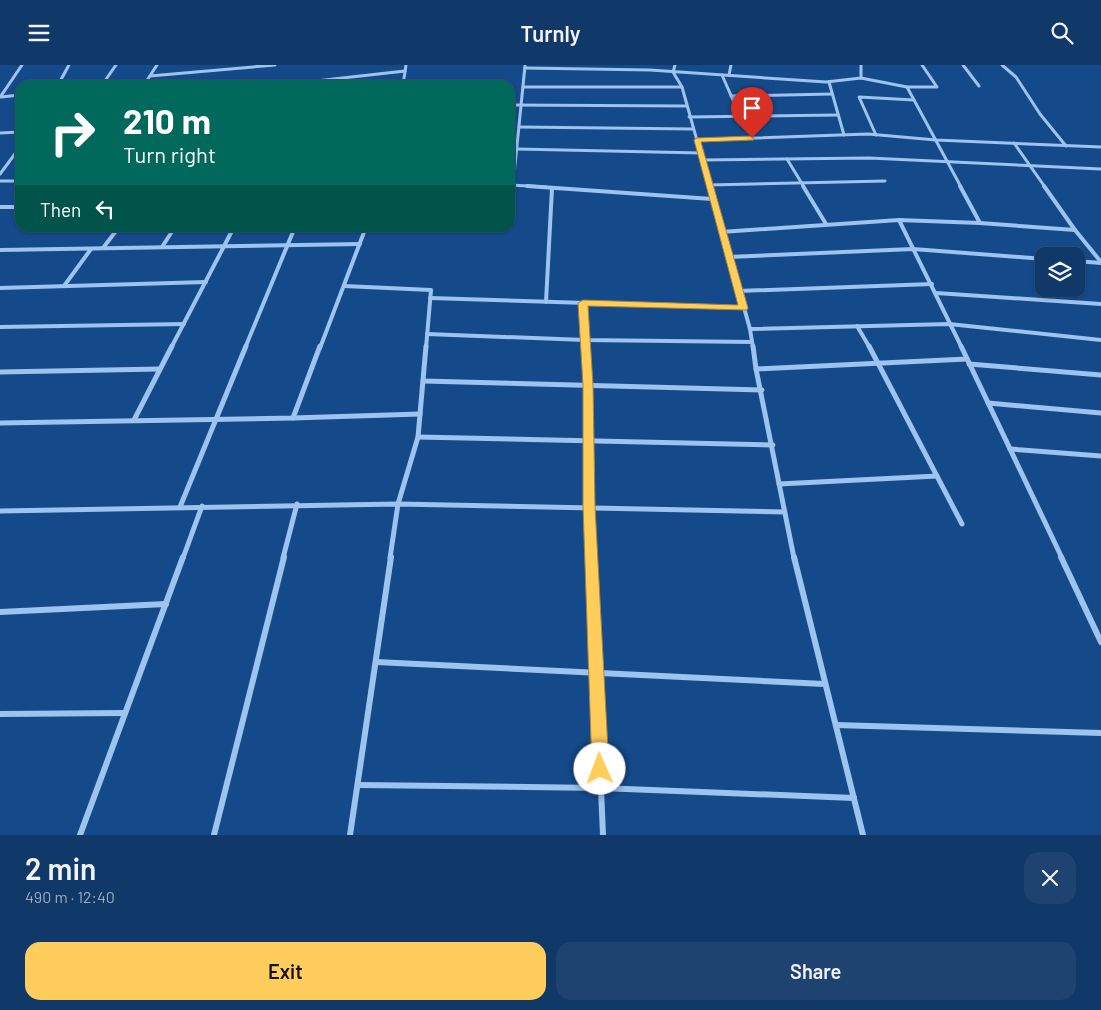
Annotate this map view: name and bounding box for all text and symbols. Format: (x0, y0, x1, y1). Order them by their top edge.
icon: menu (25, 19, 53, 47)
icon: search (1048, 19, 1076, 47)
text: Turnly (521, 20, 580, 46)
pin (731, 87, 773, 138)
icon: arrive (738, 94, 766, 122)
text: 210 m (123, 99, 211, 141)
icon: right (40, 100, 105, 165)
text: Turn right (123, 141, 216, 167)
icon: left (91, 195, 119, 223)
text: Then (40, 198, 81, 221)
map controls (1035, 247, 1085, 297)
button: layers (1035, 247, 1085, 297)
position arrow (573, 742, 625, 794)
text: 2 min (25, 850, 96, 886)
button: close (1024, 852, 1076, 904)
text: 490 m · 12:40 (25, 887, 115, 906)
button: Exit (25, 942, 546, 1000)
button: Share (556, 942, 1076, 1000)

